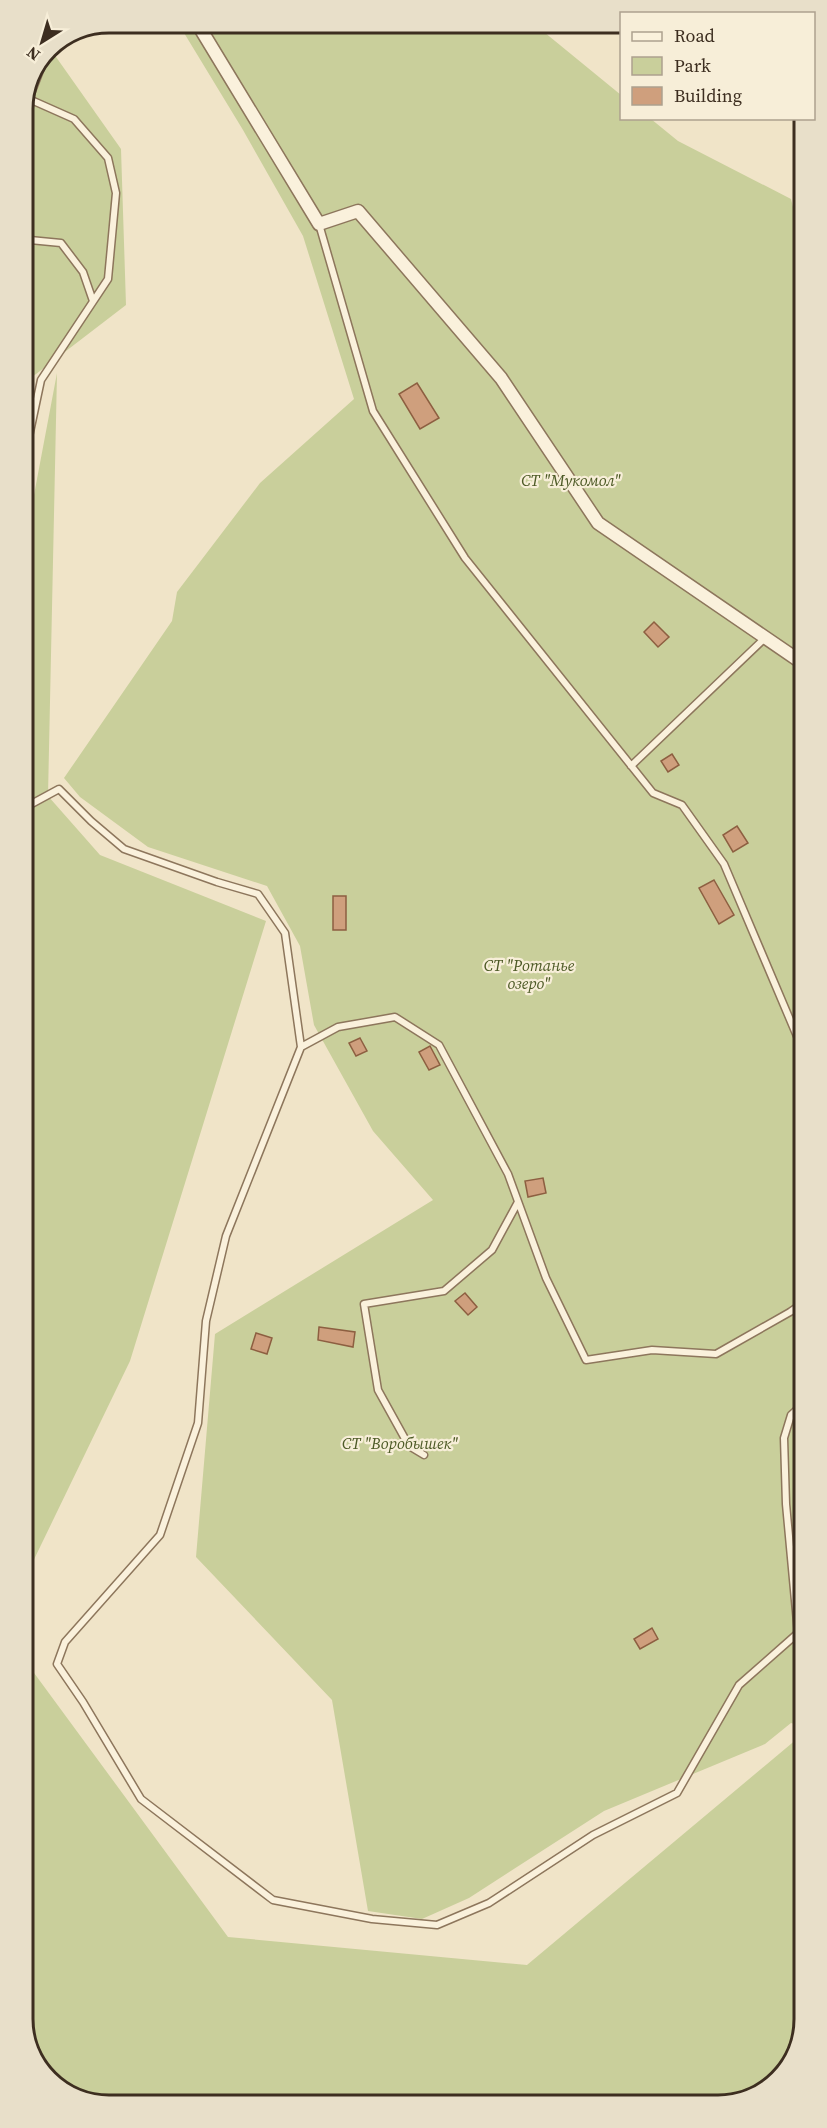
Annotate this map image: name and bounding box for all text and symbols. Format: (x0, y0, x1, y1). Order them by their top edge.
north arrow (12, 12, 72, 72)
legend (620, 12, 815, 120)
text: Road (674, 23, 715, 48)
text: N (21, 41, 44, 66)
text: Park (674, 53, 711, 78)
text: Building (674, 83, 742, 108)
park label: СТ "Мукомол" (521, 469, 621, 491)
park label: СТ "Ротанье озеро" (484, 954, 575, 994)
park label: СТ "Воробышек" (342, 1432, 458, 1454)

